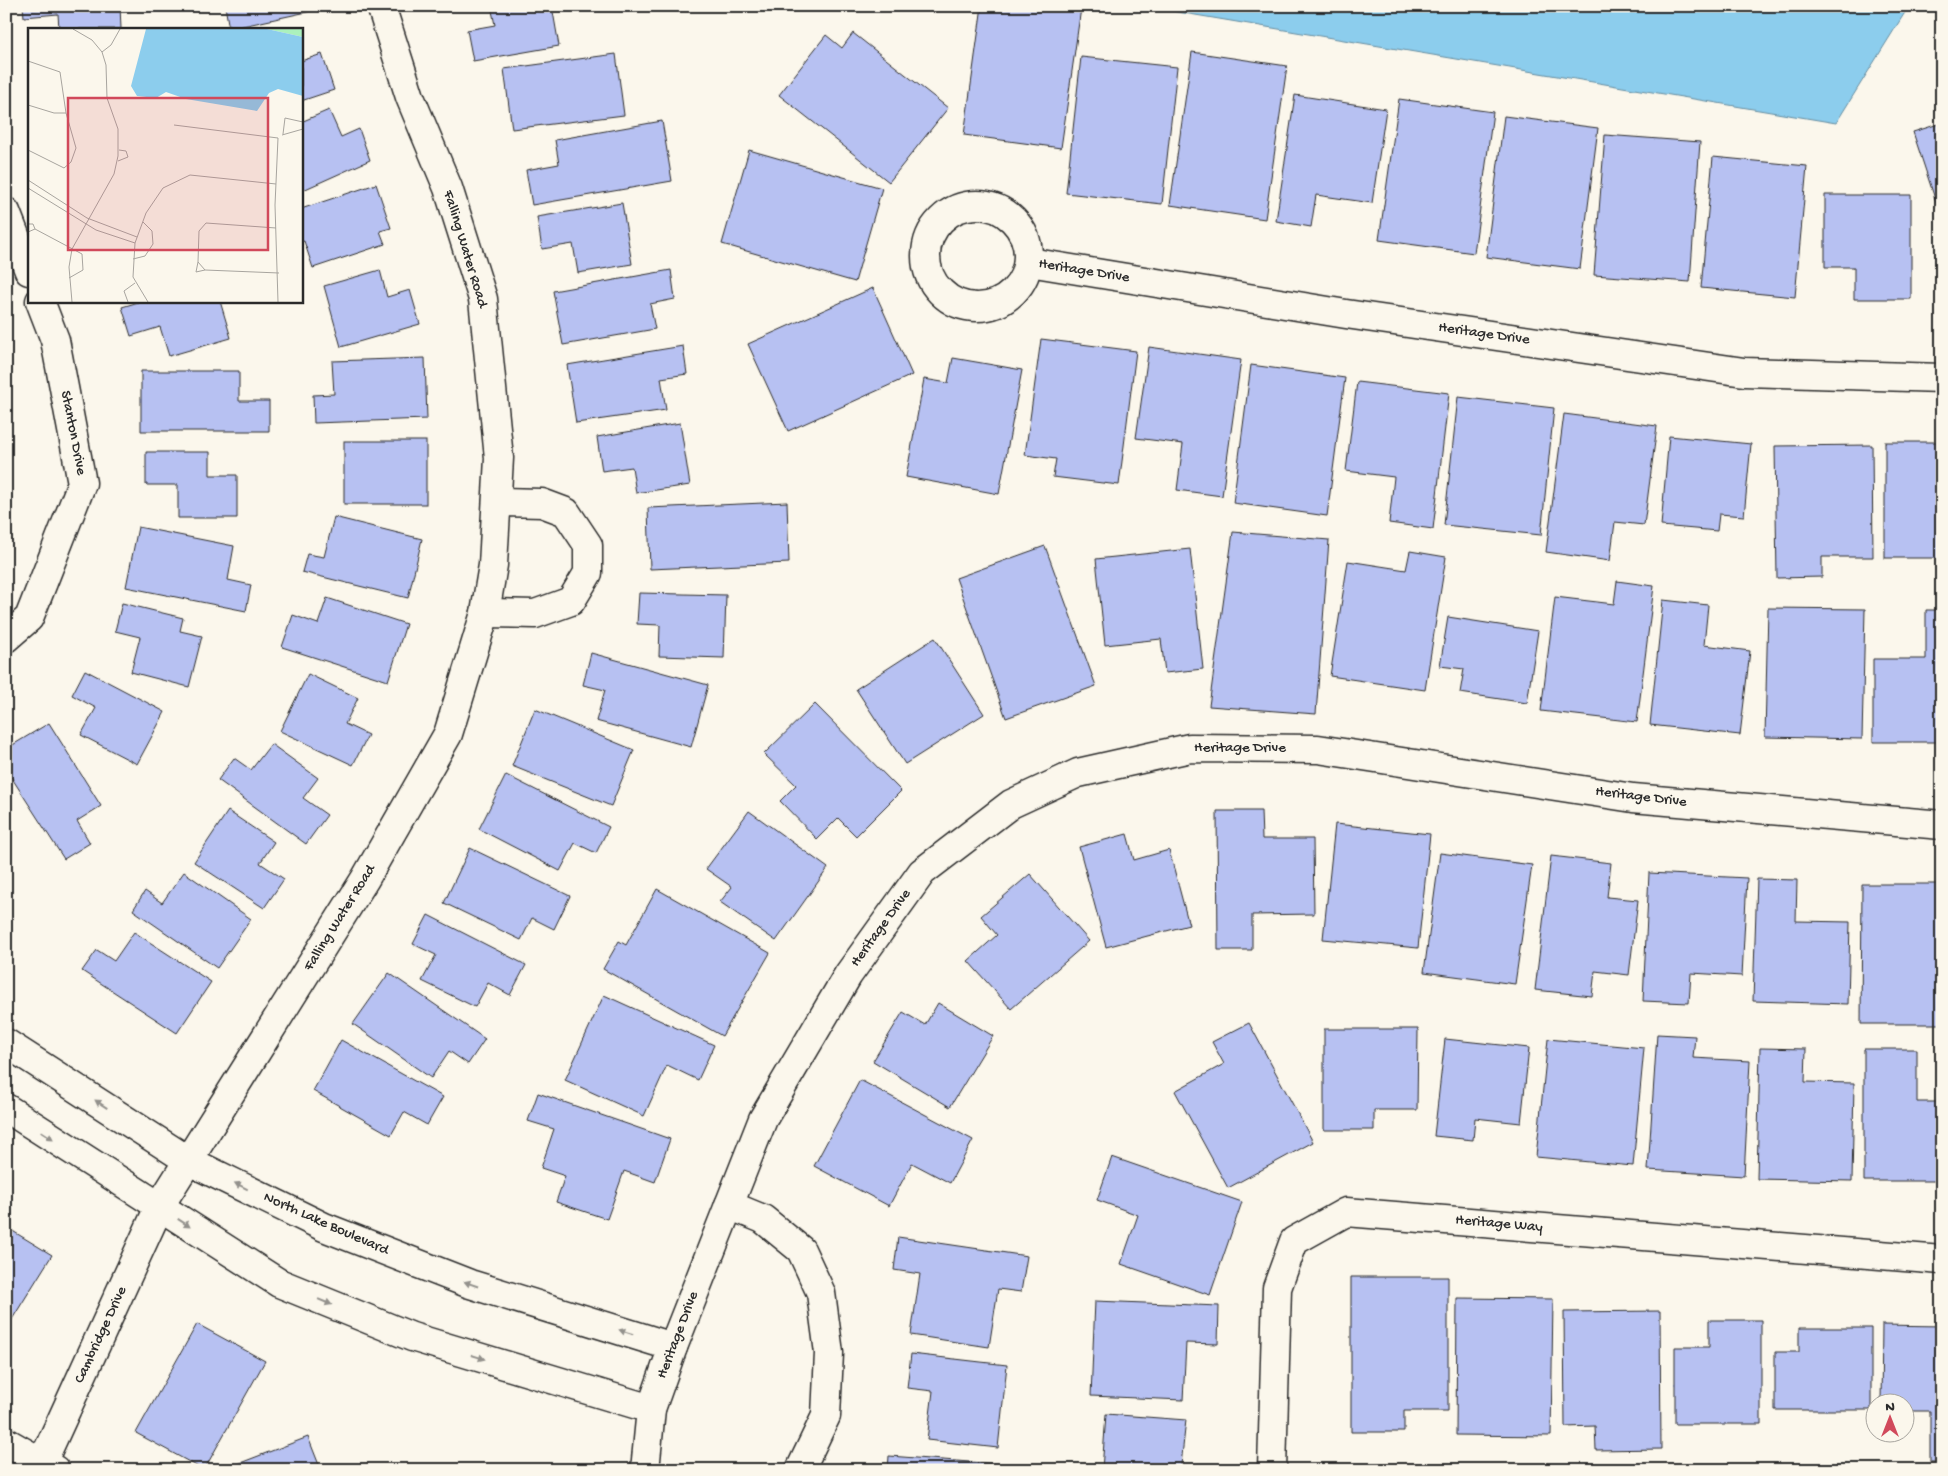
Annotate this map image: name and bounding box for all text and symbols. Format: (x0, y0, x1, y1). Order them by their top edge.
inset map (28, 28, 302, 302)
street label: Falling Water Road (438, 187, 492, 311)
street label: Heritage Drive (1037, 255, 1131, 287)
street label: Heritage Drive (1437, 319, 1531, 349)
street label: Stanton Drive (56, 389, 90, 477)
street label: Heritage Drive (1194, 739, 1286, 757)
street label: Heritage Drive (1594, 782, 1688, 812)
street label: Falling Water Road (300, 861, 381, 975)
street label: Heritage Drive (847, 885, 915, 970)
one-way arrow (95, 1099, 108, 1109)
one-way arrow (41, 1130, 54, 1140)
one-way arrow (234, 1182, 248, 1190)
street label: North Lake Boulevard (261, 1188, 392, 1260)
street label: Heritage Way (1455, 1211, 1544, 1237)
one-way arrow (177, 1218, 191, 1227)
one-way arrow (463, 1280, 478, 1288)
street label: Cambridge Drive (71, 1283, 131, 1386)
street label: Heritage Drive (653, 1289, 703, 1381)
one-way arrow (318, 1298, 333, 1306)
one-way arrow (619, 1328, 634, 1336)
one-way arrow (470, 1353, 485, 1361)
north arrow (1866, 1394, 1916, 1444)
text: N (1885, 1399, 1895, 1416)

